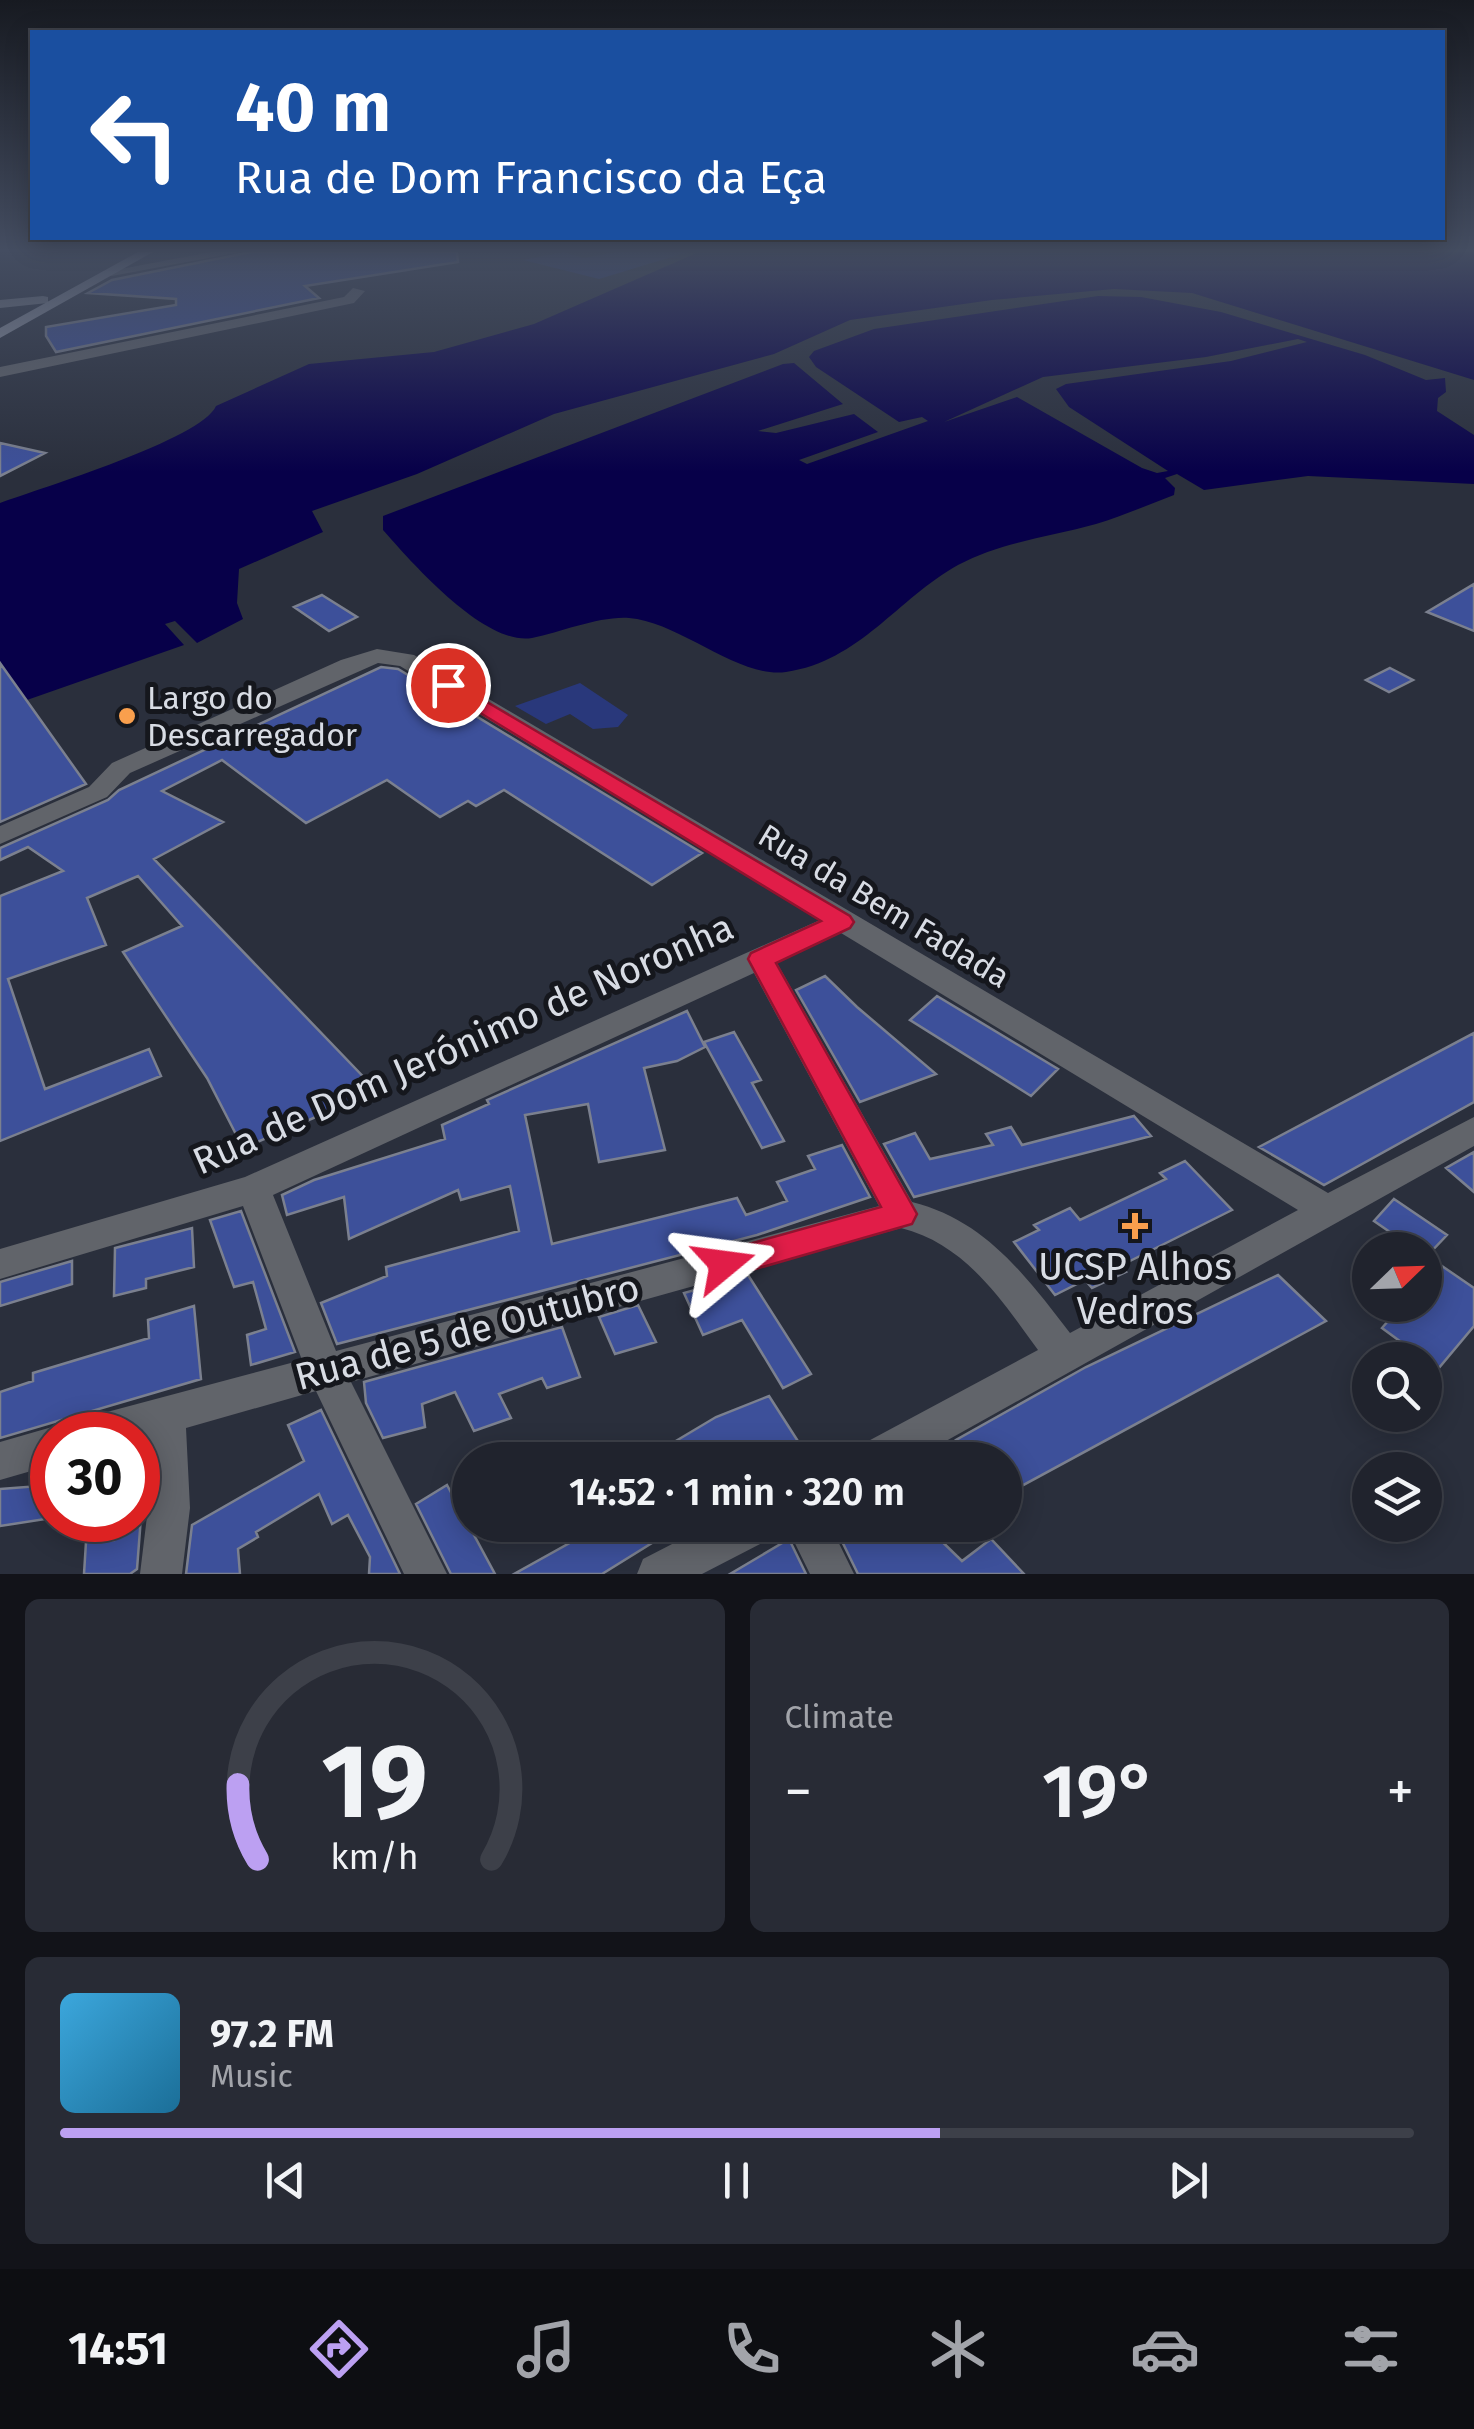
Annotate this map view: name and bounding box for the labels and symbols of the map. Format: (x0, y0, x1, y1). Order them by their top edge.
pin (406, 643, 491, 728)
place label: Largo do Descarregador (147, 679, 358, 754)
marker: Largo do Descarregador (116, 705, 138, 727)
street label: Rua da Bem Fadada (752, 816, 1016, 996)
street label: Rua de Dom Jerónimo de Noronha (185, 904, 741, 1184)
position arrow (672, 1212, 776, 1316)
marker: UCSP Alhos Vedros (1122, 1213, 1148, 1239)
north arrow (1352, 1232, 1442, 1322)
place label: UCSP Alhos Vedros (1038, 1244, 1232, 1334)
street label: Rua de 5 de Outubro (290, 1264, 644, 1400)
speed limit sign: 30 (30, 1412, 160, 1542)

